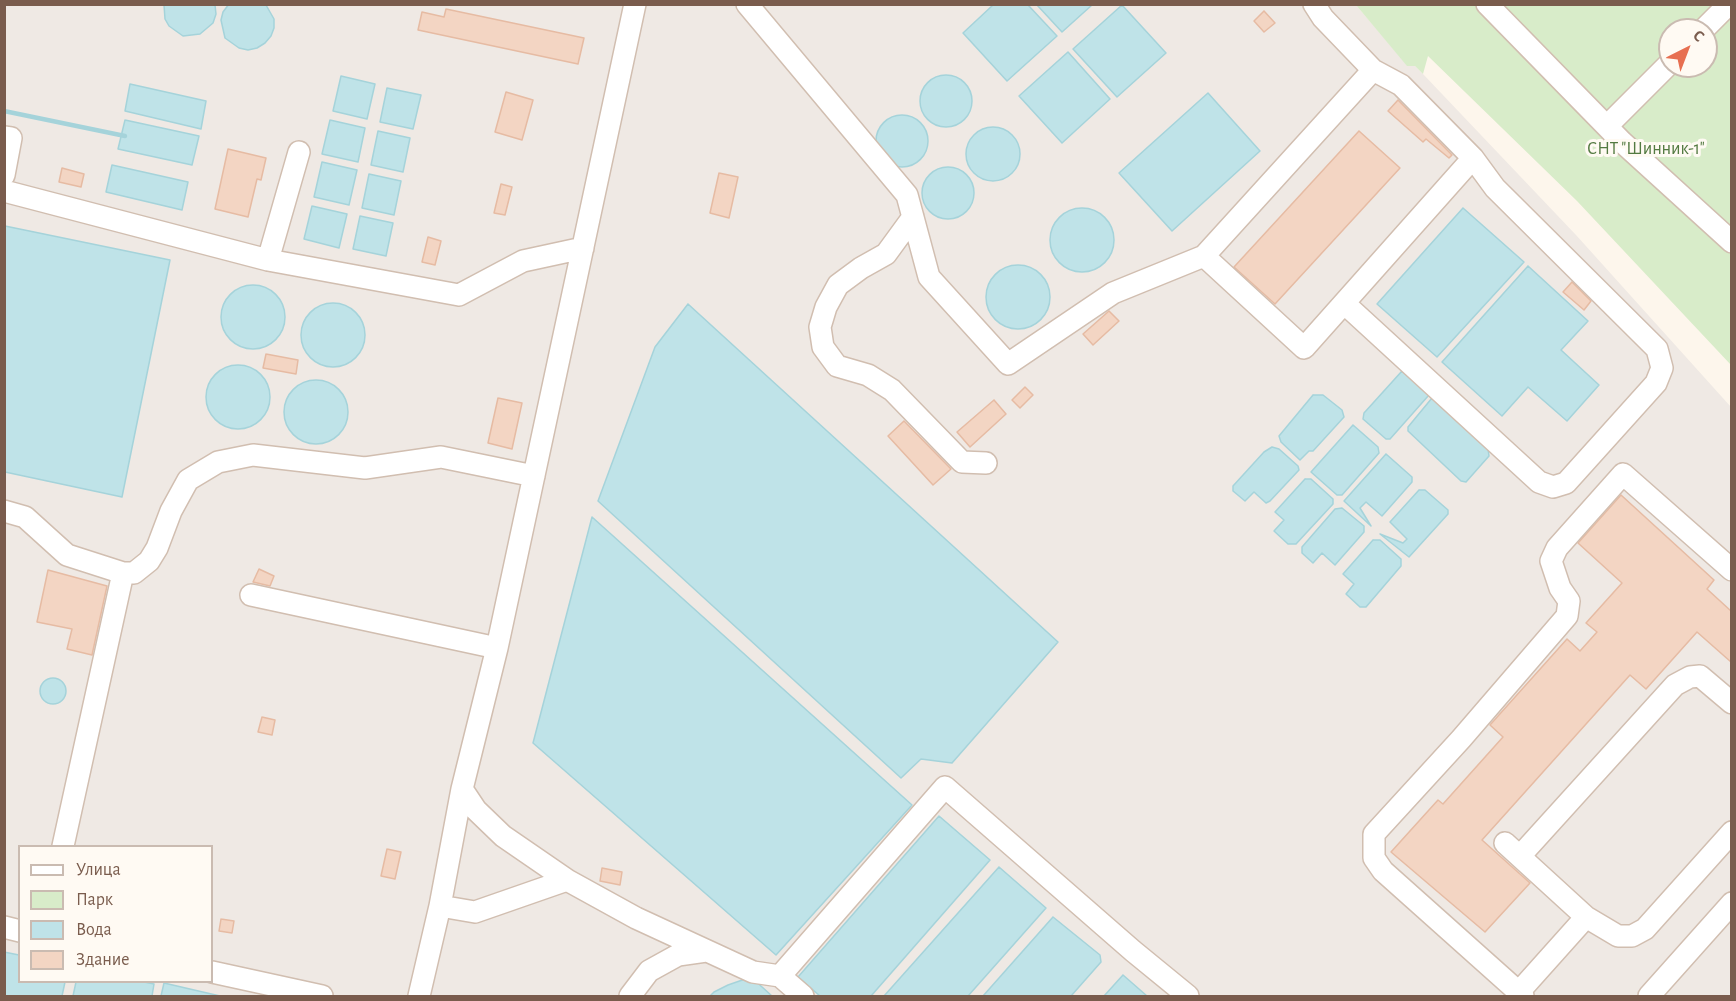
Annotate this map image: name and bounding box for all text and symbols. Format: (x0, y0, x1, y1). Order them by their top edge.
north arrow (1658, 18, 1718, 78)
text: С (1690, 27, 1707, 45)
park label: СНТ "Шинник-1" (1587, 138, 1705, 160)
legend (18, 845, 213, 983)
text: Улица (76, 861, 121, 879)
text: Парк (76, 891, 113, 909)
text: Вода (76, 921, 112, 939)
text: Здание (76, 951, 130, 969)

